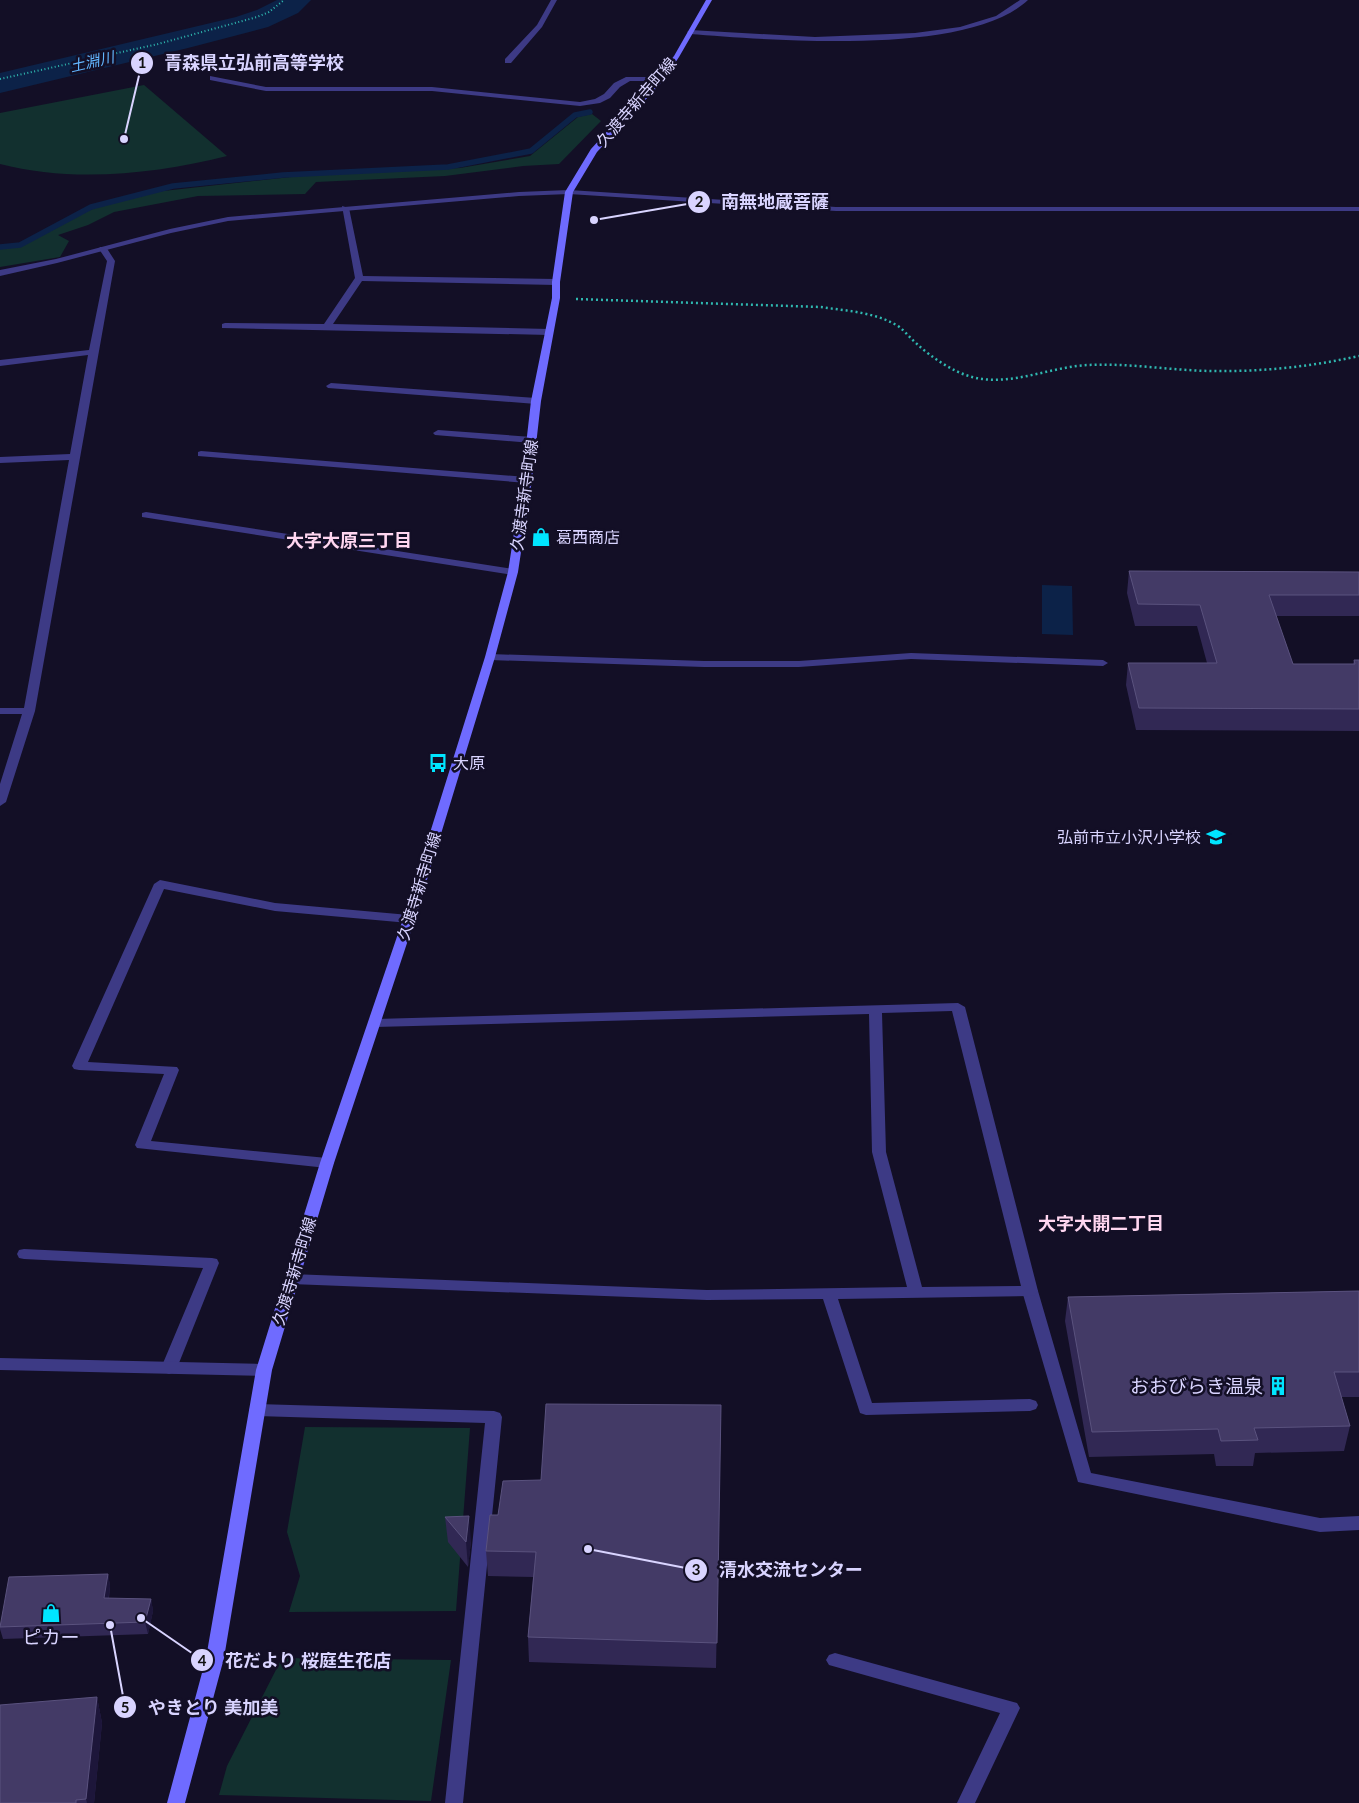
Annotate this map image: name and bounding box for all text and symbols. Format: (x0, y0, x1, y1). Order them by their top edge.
water label: 土淵川 (68, 47, 118, 75)
callout: 青森県立弘前高等学校 (129, 47, 354, 80)
text: 青森県立弘前高等学校 (164, 51, 344, 73)
text: 1 (138, 53, 146, 71)
street label: 久渡寺新寺町線 (592, 53, 680, 150)
callout: 南無地蔵菩薩 (686, 185, 839, 218)
text: 南無地蔵菩薩 (721, 190, 829, 212)
text: 2 (695, 192, 704, 210)
street label: 久渡寺新寺町線 (506, 438, 541, 552)
shop icon: 葛西商店 (530, 526, 552, 548)
place label: 葛西商店 (556, 527, 620, 546)
district label: 大字大原三丁目 (286, 529, 412, 551)
bus stop icon: 大原 (427, 752, 449, 774)
place label: 大原 (453, 753, 485, 772)
school or university icon: 弘前市立小沢小学校 (1205, 826, 1227, 848)
place label: 弘前市立小沢小学校 (1057, 827, 1201, 846)
street label: 久渡寺新寺町線 (393, 830, 444, 942)
district label: 大字大開二丁目 (1038, 1212, 1164, 1234)
street label: 久渡寺新寺町線 (268, 1215, 319, 1327)
place label: おおびらき温泉 (1130, 1374, 1263, 1397)
building icon: おおびらき温泉 (1267, 1375, 1289, 1397)
callout: 清水交流センター (684, 1553, 873, 1586)
text: 清水交流センター (719, 1558, 863, 1580)
text: 3 (692, 1560, 700, 1578)
shop icon: ピカー (40, 1602, 62, 1624)
place label: ピカー (22, 1625, 80, 1648)
callout: 花だより 桜庭生花店 (190, 1644, 401, 1677)
text: 花だより 桜庭生花店 (225, 1649, 391, 1671)
text: 4 (198, 1651, 207, 1669)
callout: やきとり 美加美 (113, 1691, 288, 1724)
text: やきとり 美加美 (148, 1696, 278, 1718)
text: 5 (121, 1698, 129, 1716)

